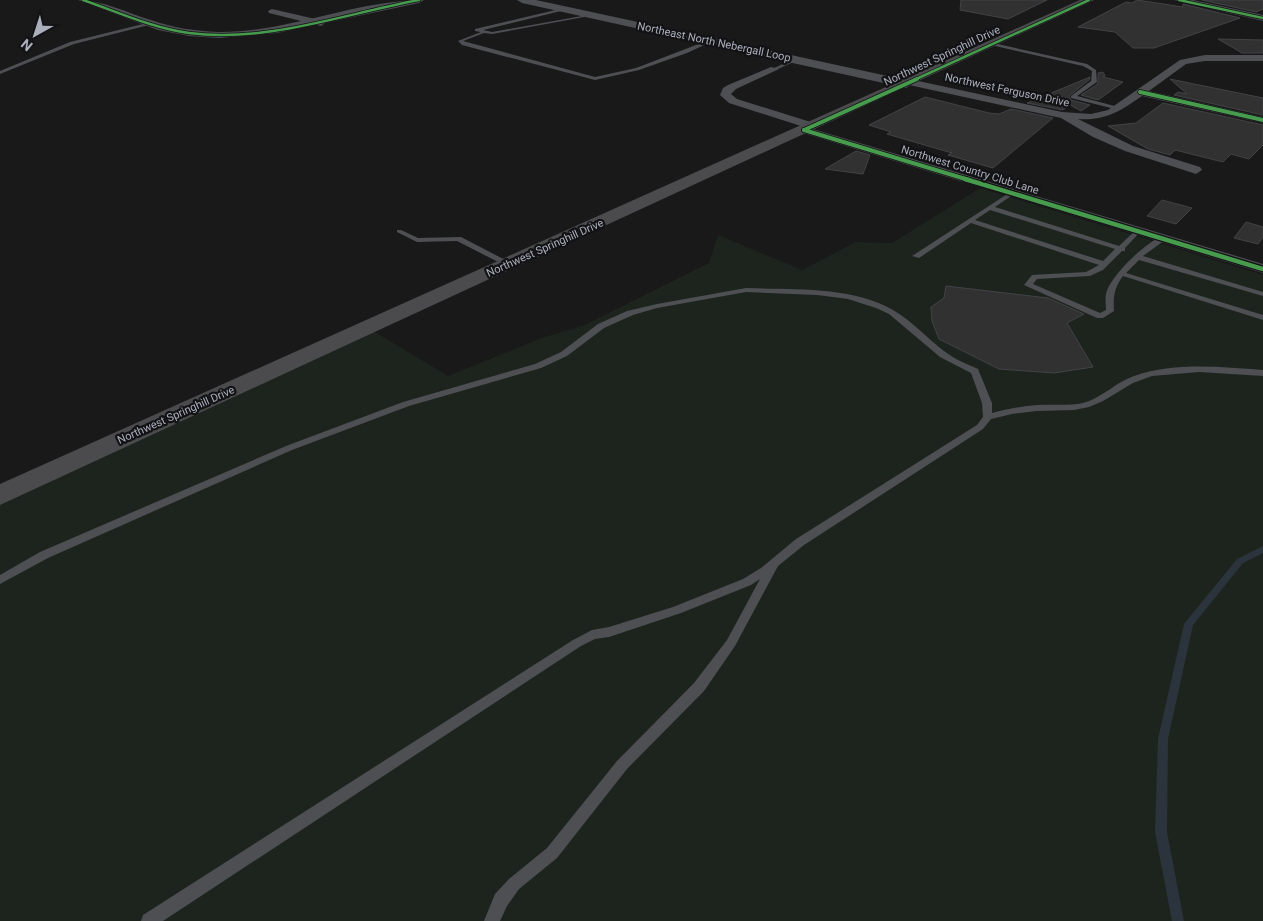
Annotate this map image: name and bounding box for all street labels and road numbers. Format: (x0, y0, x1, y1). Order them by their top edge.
street label: Northeast North Nebergall Loop (636, 19, 792, 65)
street label: Northwest Springhill Drive (882, 23, 1002, 89)
street label: Northwest Ferguson Drive (944, 70, 1071, 110)
street label: Northwest Country Club Lane (900, 143, 1041, 197)
street label: Northwest Springhill Drive (484, 216, 606, 280)
street label: Northwest Springhill Drive (115, 383, 237, 447)

